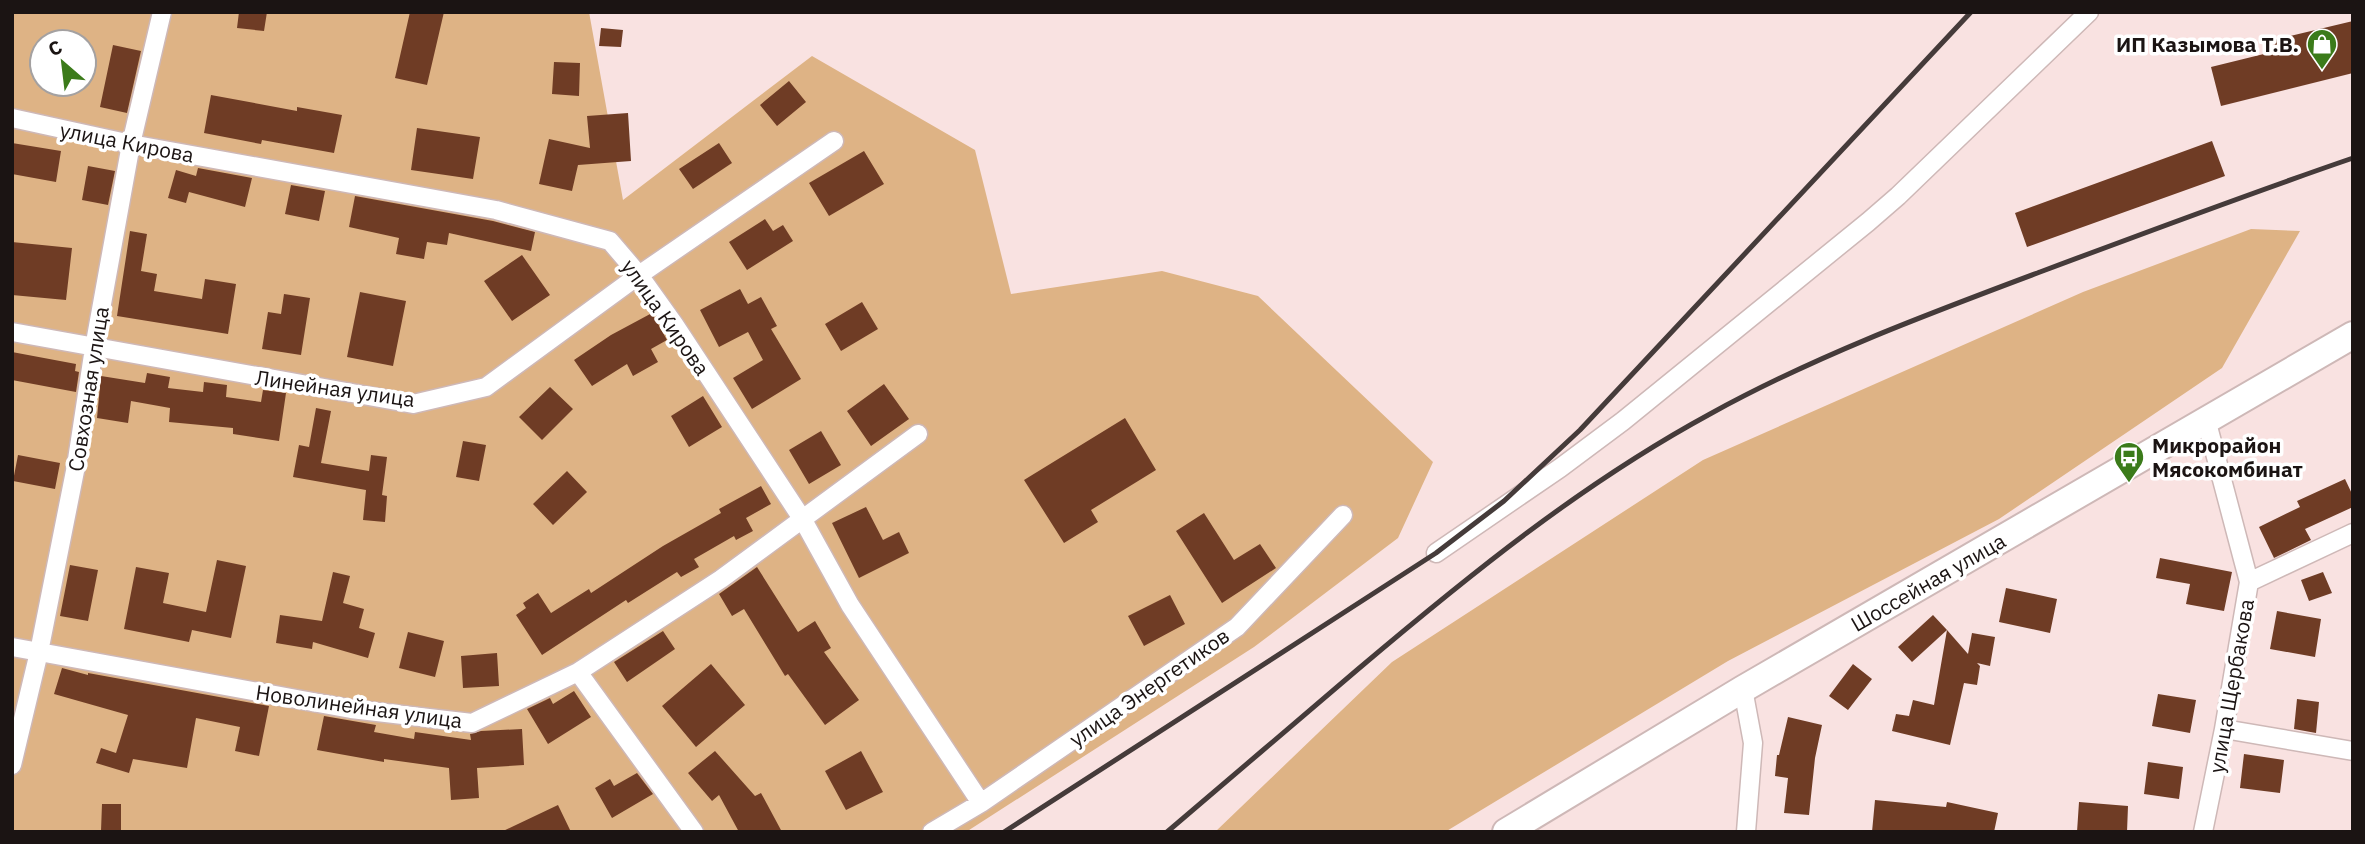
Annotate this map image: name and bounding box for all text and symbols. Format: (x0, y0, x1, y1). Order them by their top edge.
shop icon: ИП Казымова Т.В. (2305, 27, 2339, 71)
north arrow (28, 28, 98, 98)
place label: ИП Казымова Т.В. (2116, 30, 2299, 58)
text: С (44, 34, 66, 61)
street label: улица Кирова (58, 115, 196, 169)
street label: улица Кирова (616, 253, 716, 381)
street label: Совхозная улица (61, 305, 115, 473)
street label: Линейная улица (253, 363, 417, 413)
place label: Микрорайон Мясокомбинат (2152, 431, 2303, 483)
bus stop icon: Микрорайон Мясокомбинат (2112, 440, 2146, 484)
street label: Шоссейная улица (1845, 526, 2011, 638)
street label: улица Щербакова (2202, 597, 2260, 775)
street label: улица Энергетиков (1063, 621, 1235, 753)
street label: Новолинейная улица (254, 678, 464, 734)

